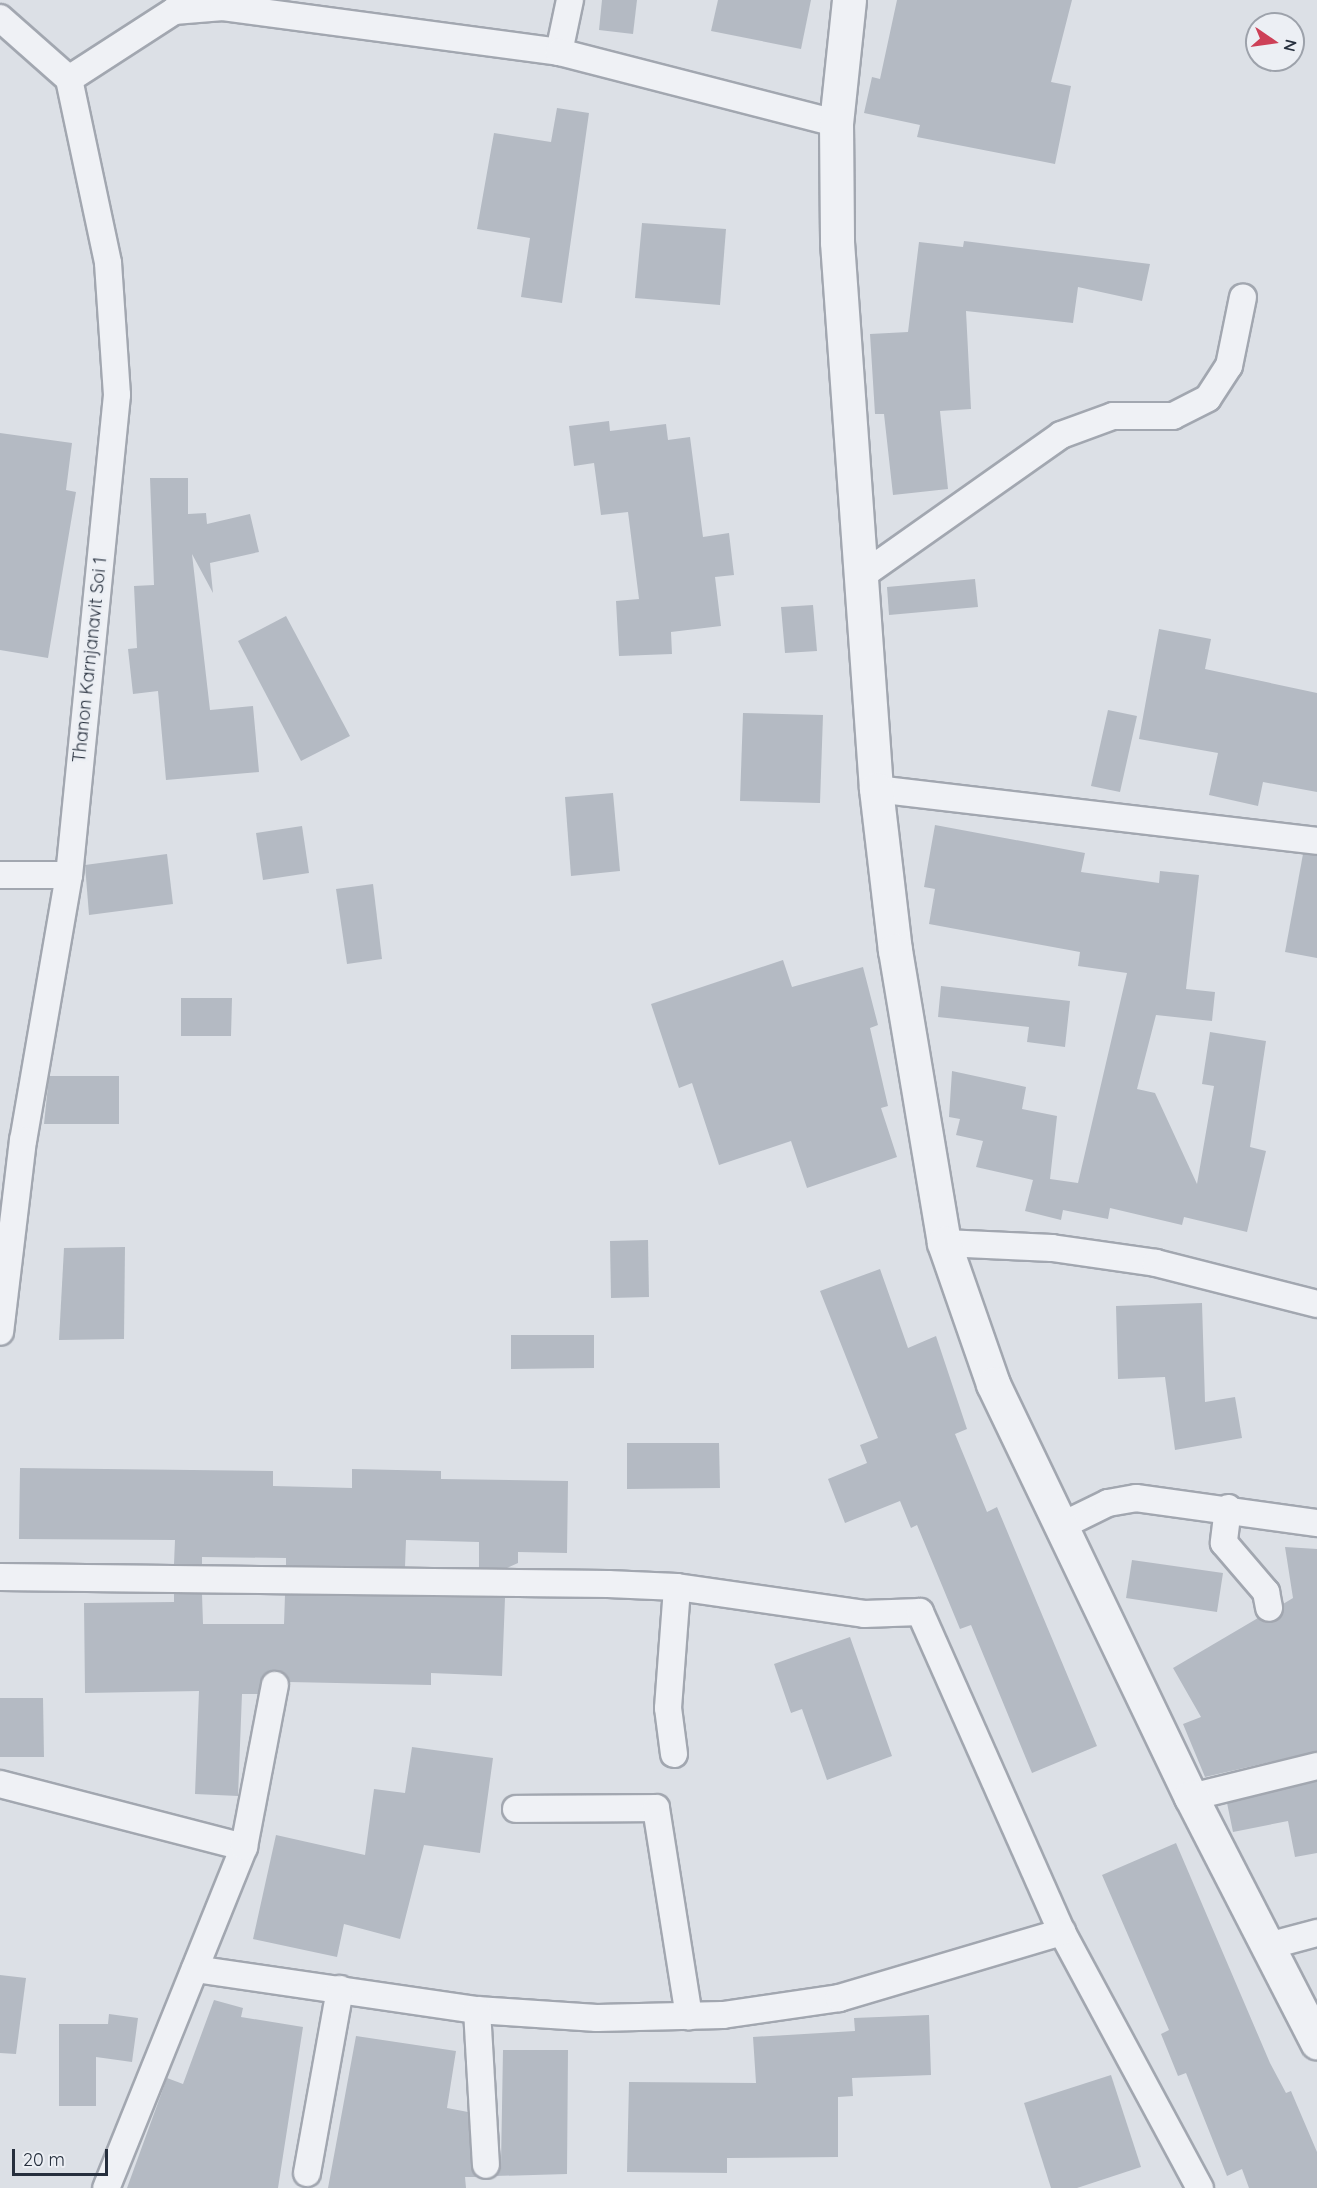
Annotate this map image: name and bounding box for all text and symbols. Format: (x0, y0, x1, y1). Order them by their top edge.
north arrow (1245, 12, 1305, 72)
text: N (1280, 38, 1302, 54)
street label: Thanon Karnjanavit Soi 1 (68, 556, 112, 764)
scale bar (15, 2137, 111, 2175)
text: 20 m (23, 2148, 65, 2171)

